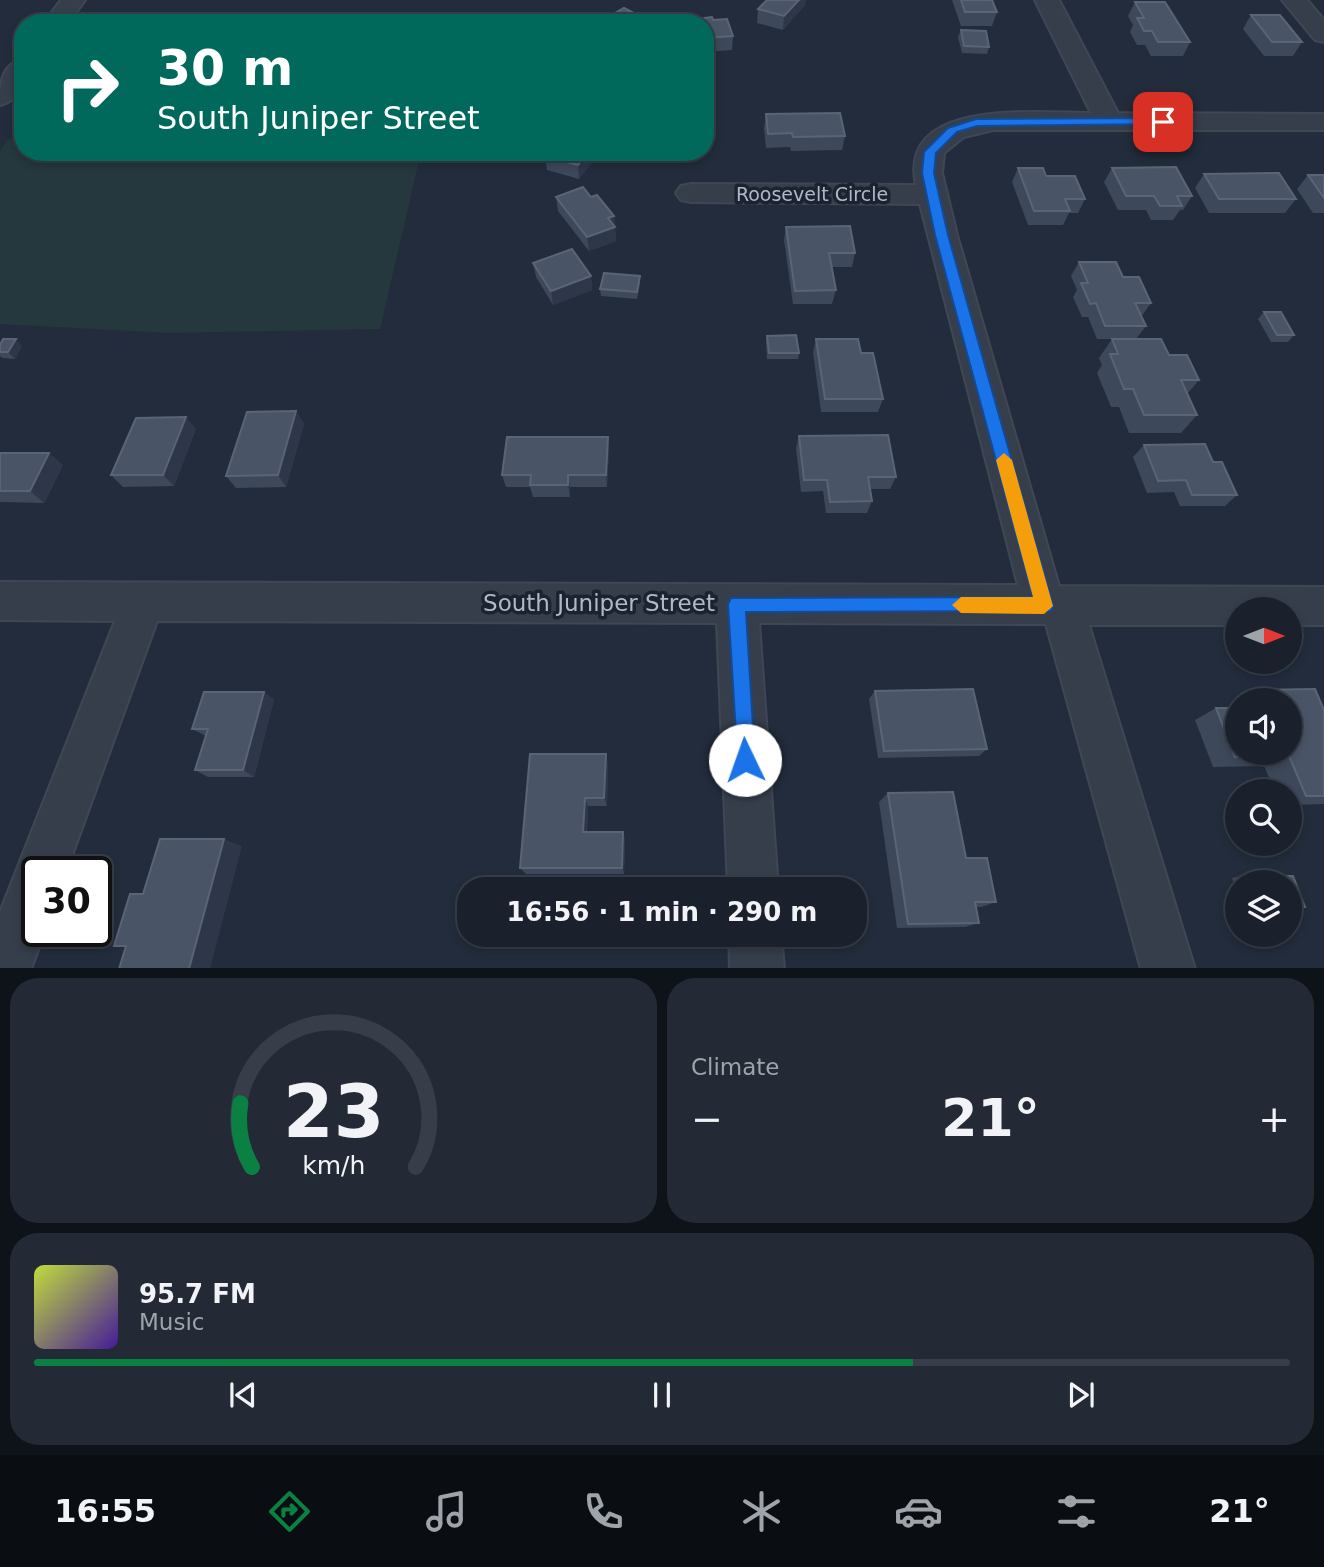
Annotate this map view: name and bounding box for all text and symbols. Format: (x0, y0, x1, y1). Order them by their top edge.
text: 30 m (157, 40, 293, 97)
icon: right (42, 42, 133, 133)
pin (1133, 92, 1193, 152)
text: South Juniper Street (157, 99, 480, 137)
icon: arrive (1144, 103, 1182, 141)
street label: Roosevelt Circle (736, 183, 888, 205)
street label: South Juniper Street (483, 590, 715, 616)
north arrow (1225, 597, 1302, 674)
map controls (1225, 597, 1302, 947)
button: sound (1225, 688, 1302, 765)
position arrow (708, 723, 782, 797)
button: search (1225, 779, 1302, 856)
speed limit sign: 30 (21, 856, 112, 947)
button: layers (1225, 870, 1302, 947)
text: 16:56 · 1 min · 290 m (507, 897, 817, 927)
text: Climate (691, 1054, 780, 1080)
text: 23 (283, 1069, 384, 1154)
text: 21° (941, 1088, 1040, 1148)
text: − (691, 1097, 723, 1141)
text: + (1258, 1097, 1290, 1141)
text: km/h (302, 1150, 365, 1179)
text: 95.7 FM (139, 1279, 256, 1309)
text: Music (139, 1309, 204, 1335)
icon: previous (224, 1376, 262, 1414)
icon: pause (643, 1376, 681, 1414)
icon: next (1062, 1376, 1100, 1414)
icon: directions (265, 1487, 314, 1536)
icon: music (422, 1487, 471, 1536)
icon: phone (579, 1487, 628, 1536)
icon: climate (737, 1487, 786, 1536)
icon: car (894, 1487, 943, 1536)
icon: filters (1052, 1487, 1101, 1536)
text: 16:55 (54, 1492, 156, 1530)
text: 21° (1209, 1492, 1270, 1530)

